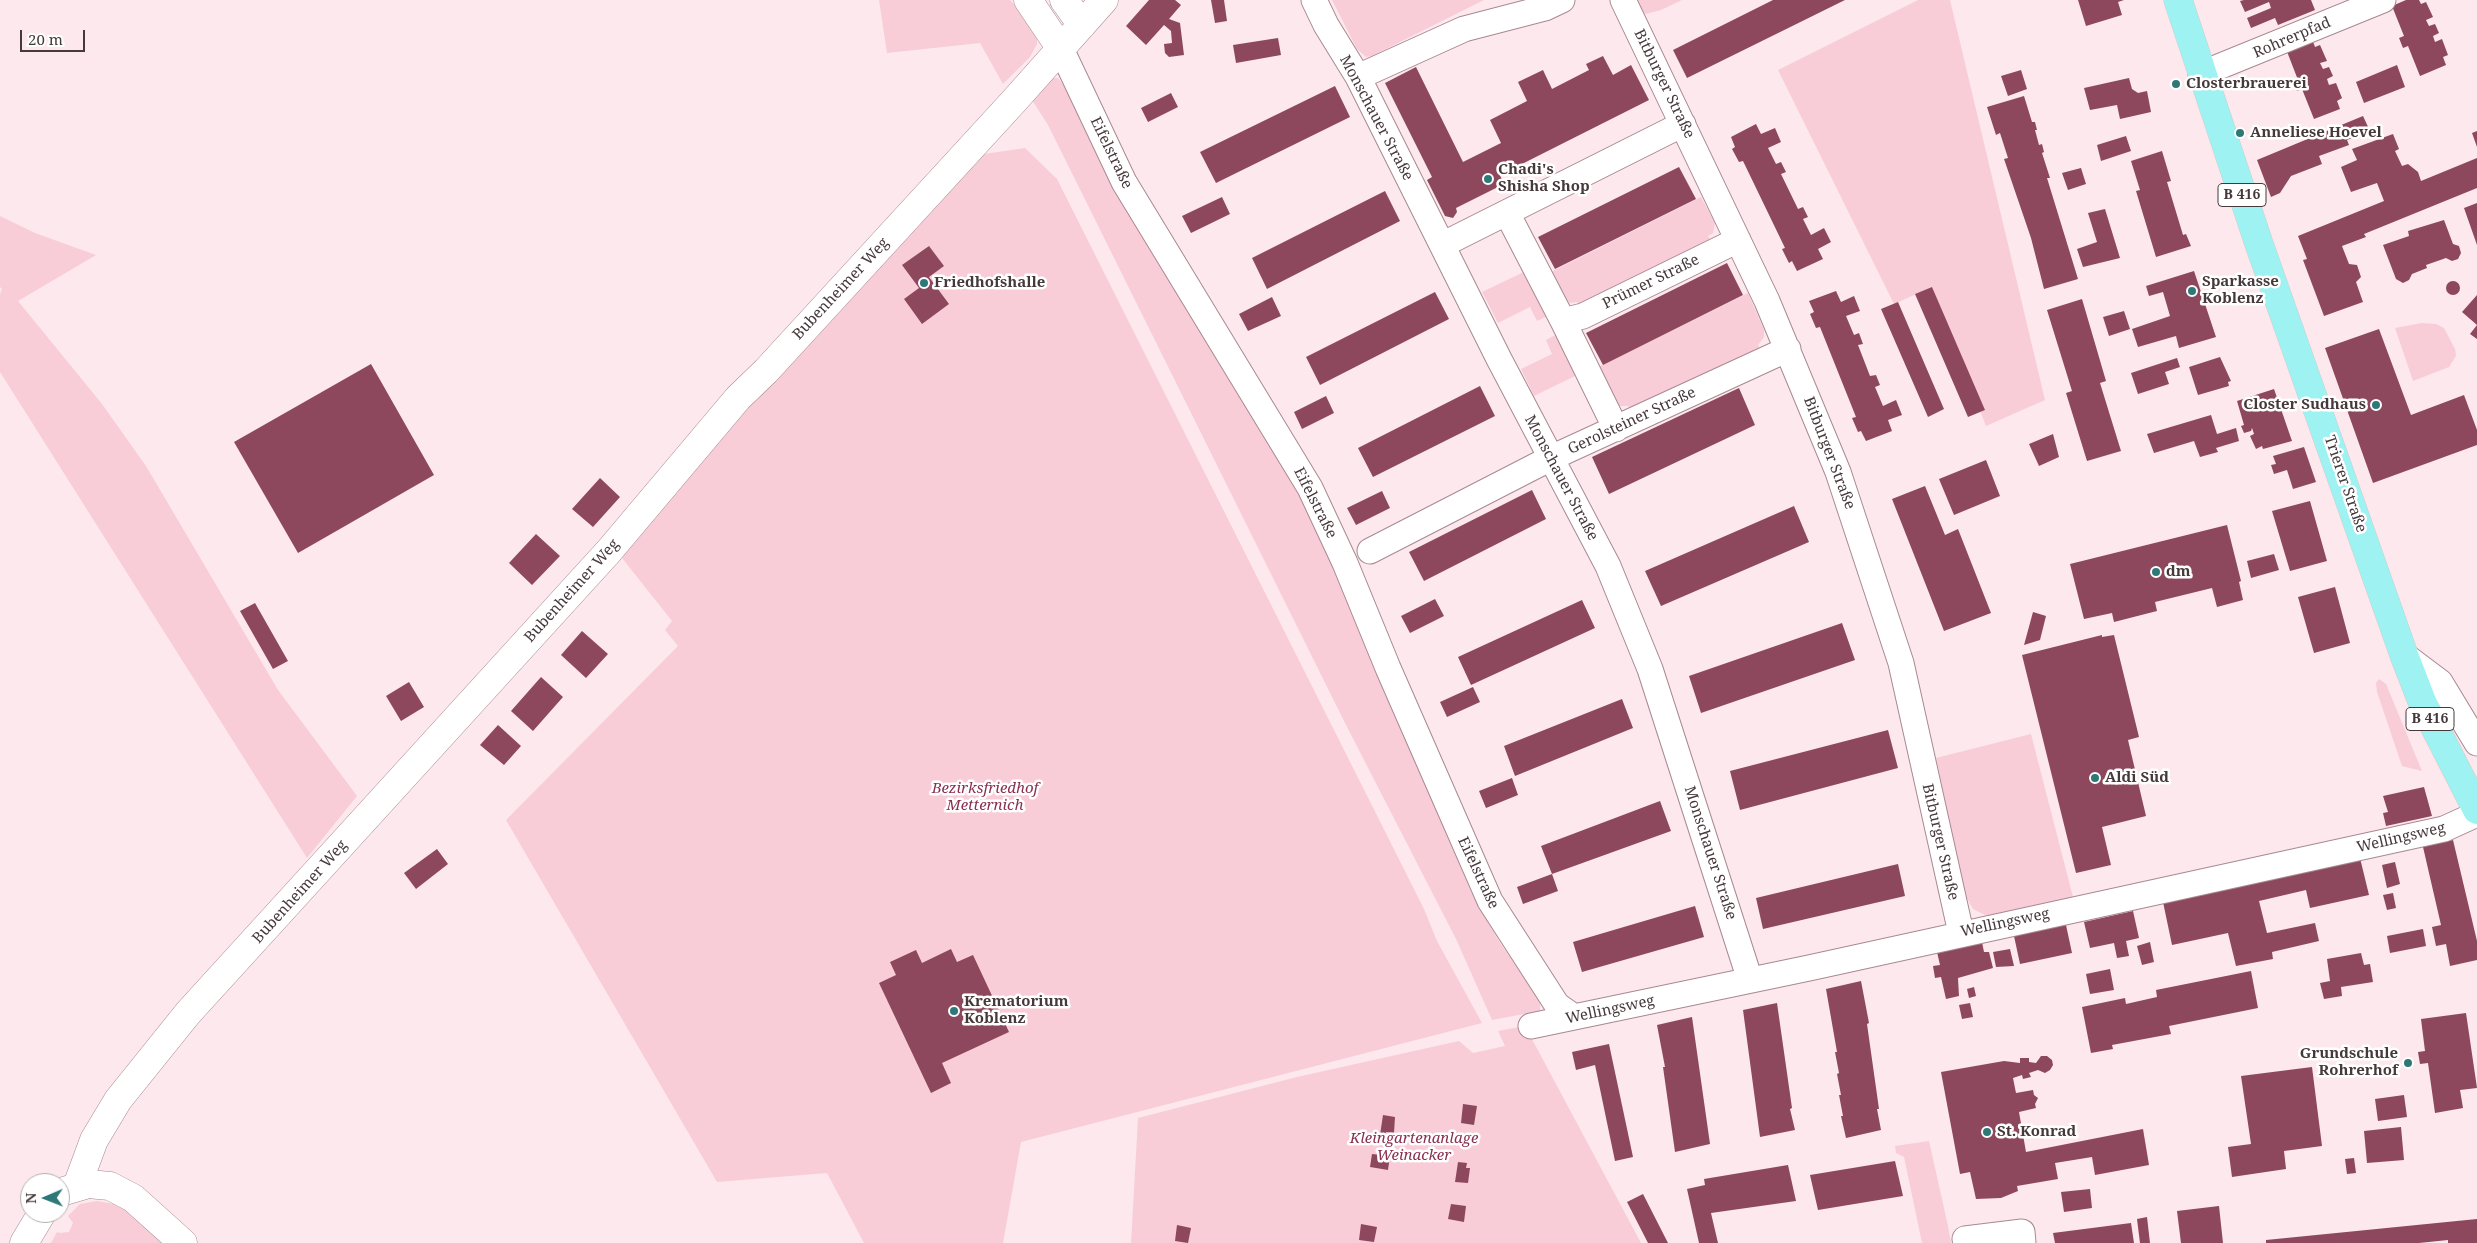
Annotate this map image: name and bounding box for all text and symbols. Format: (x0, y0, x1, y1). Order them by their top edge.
street label: Rohrerpfad (2250, 14, 2334, 62)
scale bar (22, 20, 88, 52)
street label: Bitburger Straße (1630, 27, 1698, 141)
text: 20 m (28, 29, 63, 49)
street label: Monschauer Straße (1335, 52, 1417, 184)
place label: Closterbrauerei (2186, 75, 2307, 93)
marker: Closterbrauerei (2170, 78, 2182, 90)
street label: Eifelstraße (1086, 114, 1136, 192)
place label: Anneliese Hoevel (2250, 124, 2382, 142)
marker: Anneliese Hoevel (2234, 127, 2246, 139)
place label: Chadi's Shisha Shop (1498, 161, 1590, 196)
marker: Chadi's Shisha Shop (1482, 173, 1494, 185)
road number: B 416 (2218, 184, 2266, 206)
street label: Bubenheimer Weg (789, 234, 893, 344)
street label: Prümer Straße (1600, 251, 1702, 313)
place label: Sparkasse Koblenz (2202, 273, 2279, 308)
place label: Friedhofshalle (934, 274, 1045, 292)
marker: Friedhofshalle (918, 277, 930, 289)
marker: Sparkasse Koblenz (2186, 285, 2198, 297)
street label: Gerolsteiner Straße (1565, 383, 1699, 459)
street label: Bitburger Straße (1799, 394, 1859, 512)
place label: Closter Sudhaus (2243, 396, 2366, 414)
marker: Closter Sudhaus (2370, 399, 2382, 411)
street label: Monschauer Straße (1520, 412, 1602, 544)
street label: Trierer Straße (2320, 433, 2370, 535)
street label: Eifelstraße (1289, 464, 1341, 542)
street label: Bubenheimer Weg (521, 536, 623, 646)
place label: dm (2166, 563, 2191, 581)
marker: dm (2150, 566, 2162, 578)
road number: B 416 (2406, 708, 2454, 731)
place label: Aldi Süd (2105, 769, 2169, 787)
marker: Aldi Süd (2089, 772, 2101, 784)
park label: Bezirksfriedhof Metternich (932, 780, 1038, 815)
street label: Bitburger Straße (1918, 782, 1962, 902)
street label: Monschauer Straße (1680, 784, 1740, 922)
street label: Wellingsweg (2355, 819, 2447, 857)
street label: Eifelstraße (1454, 834, 1502, 912)
street label: Bubenheimer Weg (249, 837, 351, 947)
street label: Wellingsweg (1959, 905, 2051, 941)
street label: Wellingsweg (1564, 992, 1656, 1028)
place label: Krematorium Koblenz (964, 993, 1068, 1028)
marker: Krematorium Koblenz (948, 1005, 960, 1017)
place label: Grundschule Rohrerhof (2300, 1045, 2398, 1080)
marker: Grundschule Rohrerhof (2402, 1057, 2414, 1069)
place label: St. Konrad (1997, 1123, 2076, 1141)
marker: St. Konrad (1981, 1126, 1993, 1138)
park label: Kleingartenanlage Weinacker (1350, 1130, 1478, 1165)
north arrow (20, 1173, 70, 1223)
text: N (21, 1193, 40, 1204)

